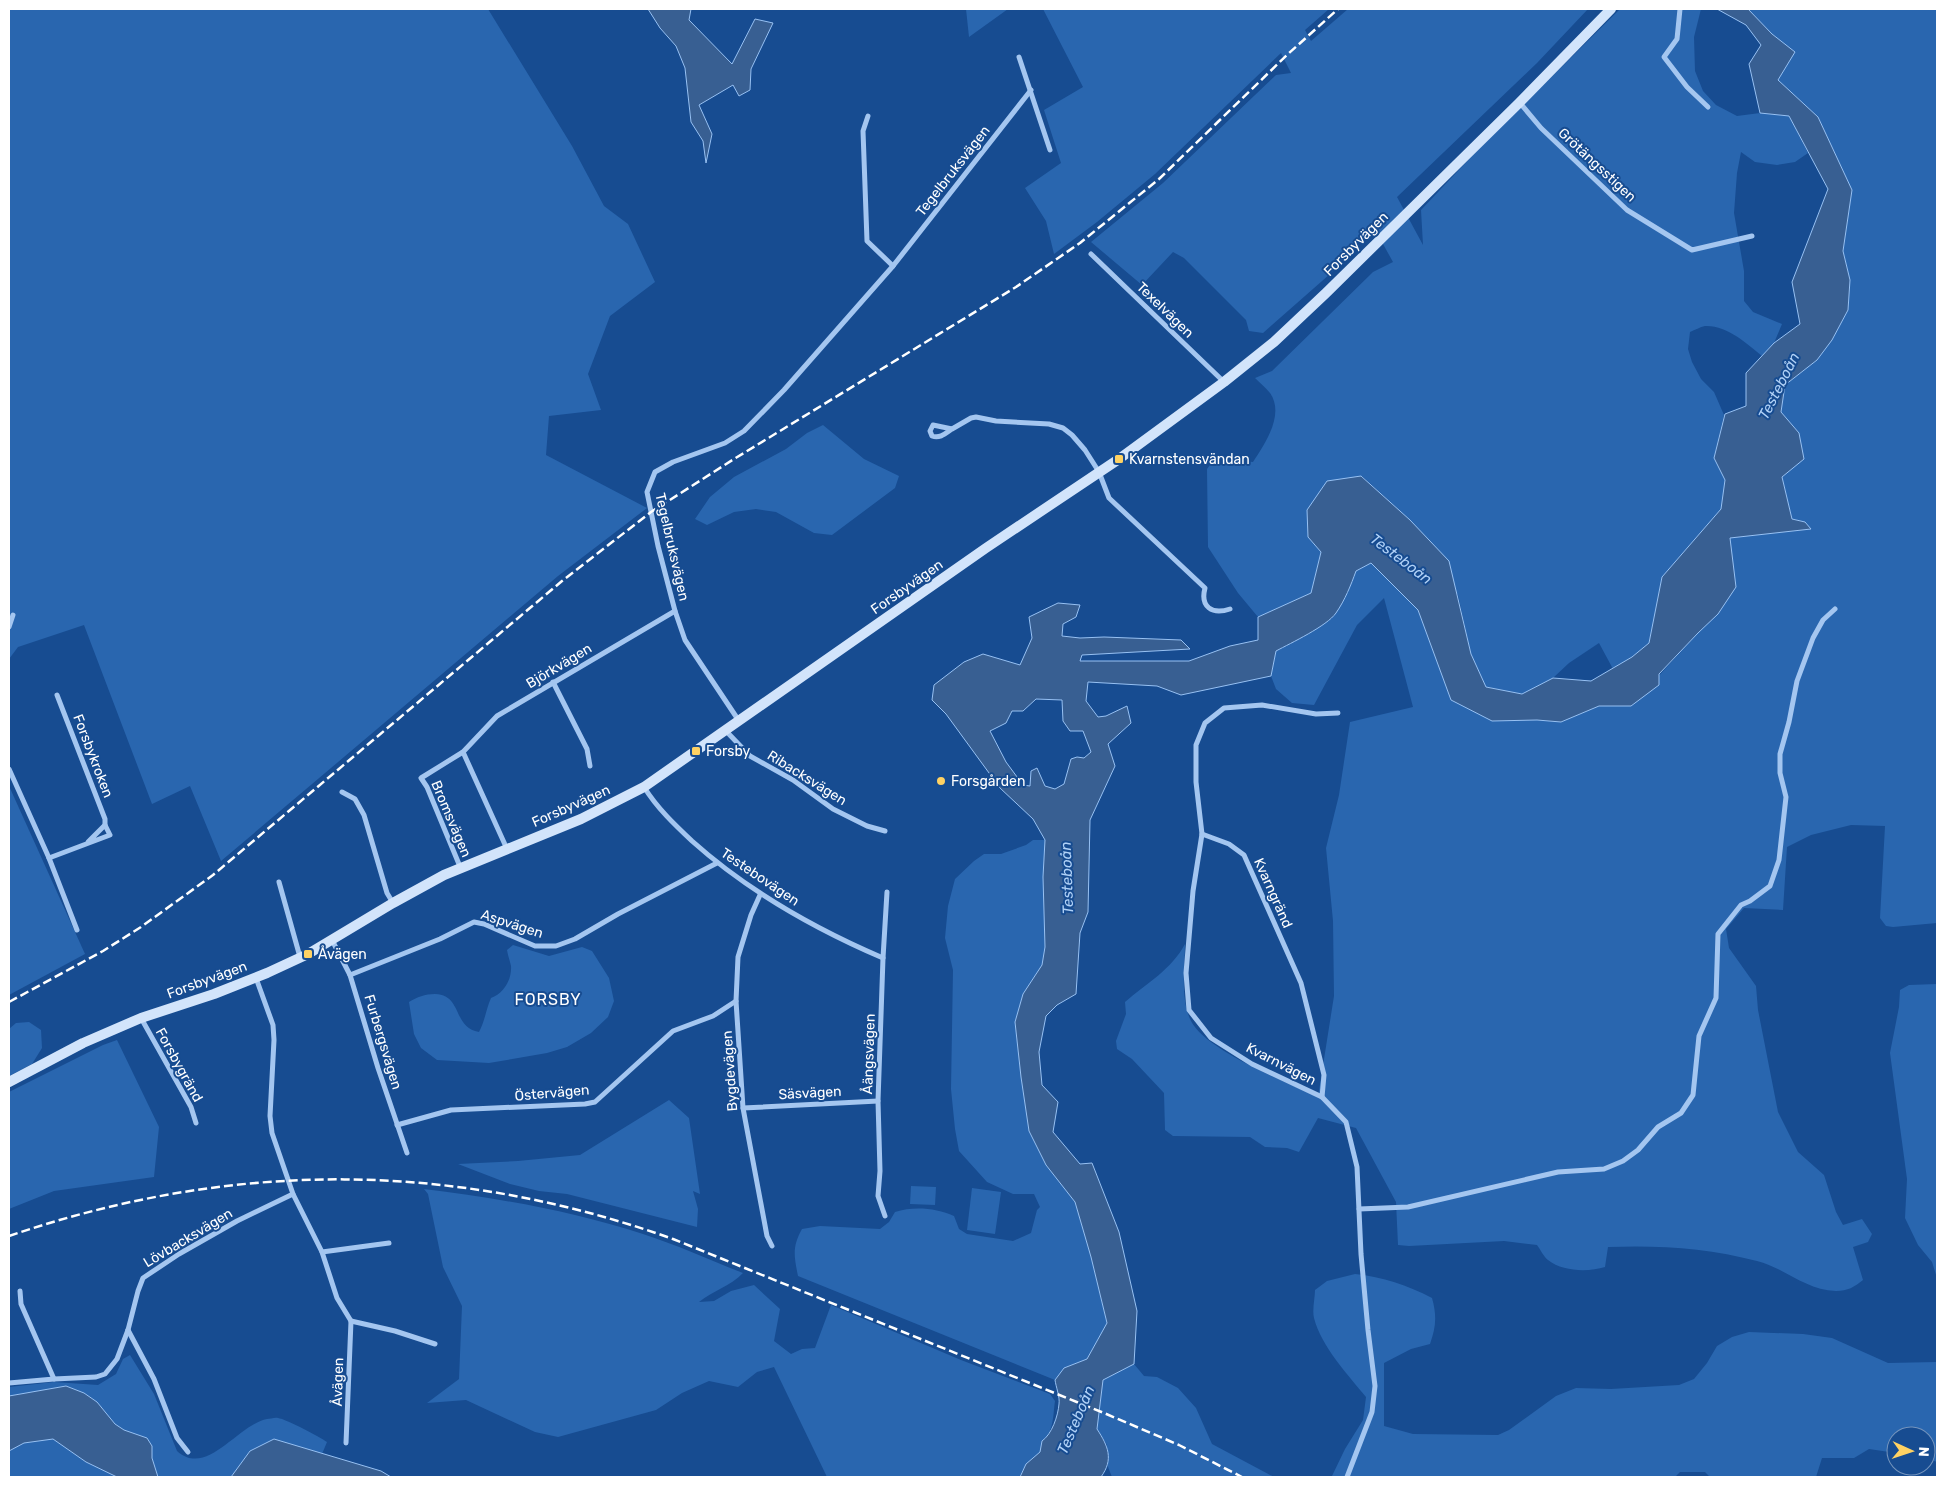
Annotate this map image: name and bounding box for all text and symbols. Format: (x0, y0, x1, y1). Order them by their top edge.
street label: Tegelbruksvägen (912, 122, 994, 220)
street label: Grötängsstigen (1554, 124, 1640, 206)
street label: Forsbyvägen (1320, 208, 1392, 280)
street label: Texelvägen (1133, 279, 1197, 341)
water label: Testeboån (1754, 349, 1804, 423)
place label: Kvarnstensvändan (1129, 451, 1250, 468)
marker: Kvarnstensvändan (1113, 453, 1125, 465)
street label: Tegelbruksvägen (651, 491, 693, 603)
water label: Testeboån (1366, 530, 1436, 588)
street label: Forsbyvägen (868, 556, 946, 618)
street label: Björkvägen (523, 640, 595, 692)
street label: Forsbykroken (69, 712, 117, 800)
place label: Forsby (706, 743, 751, 760)
marker: Forsby (690, 745, 702, 757)
street label: Ribacksvägen (764, 747, 850, 809)
place label: Forsgården (951, 773, 1025, 790)
marker: Forsgården (935, 775, 947, 787)
street label: Bromsvägen (427, 778, 475, 860)
street label: Forsbyvägen (529, 781, 613, 831)
water label: Testeboån (1057, 841, 1077, 915)
street label: Testebovägen (718, 844, 802, 910)
street label: Kvarngränd (1250, 855, 1296, 931)
street label: Aspvägen (479, 906, 545, 942)
place label: Åvägen (318, 945, 367, 963)
marker: Åvägen (302, 948, 314, 960)
street label: Forsbyvägen (165, 958, 249, 1002)
district label: FORSBY (514, 990, 582, 1009)
street label: Furbergsvägen (361, 993, 405, 1091)
street label: Åängsvägen (858, 1013, 879, 1095)
street label: Forsbygränd (152, 1025, 206, 1105)
street label: Bygdevägen (719, 1030, 741, 1112)
street label: Kvarnvägen (1243, 1039, 1319, 1089)
street label: Östervägen (514, 1081, 590, 1105)
street label: Säsvägen (778, 1083, 842, 1103)
street label: Lövbacksvägen (140, 1205, 236, 1271)
street label: Åvägen (328, 1357, 347, 1407)
water label: Testeboån (1053, 1383, 1099, 1457)
north arrow (1886, 1426, 1936, 1476)
text: N (1915, 1446, 1932, 1457)

